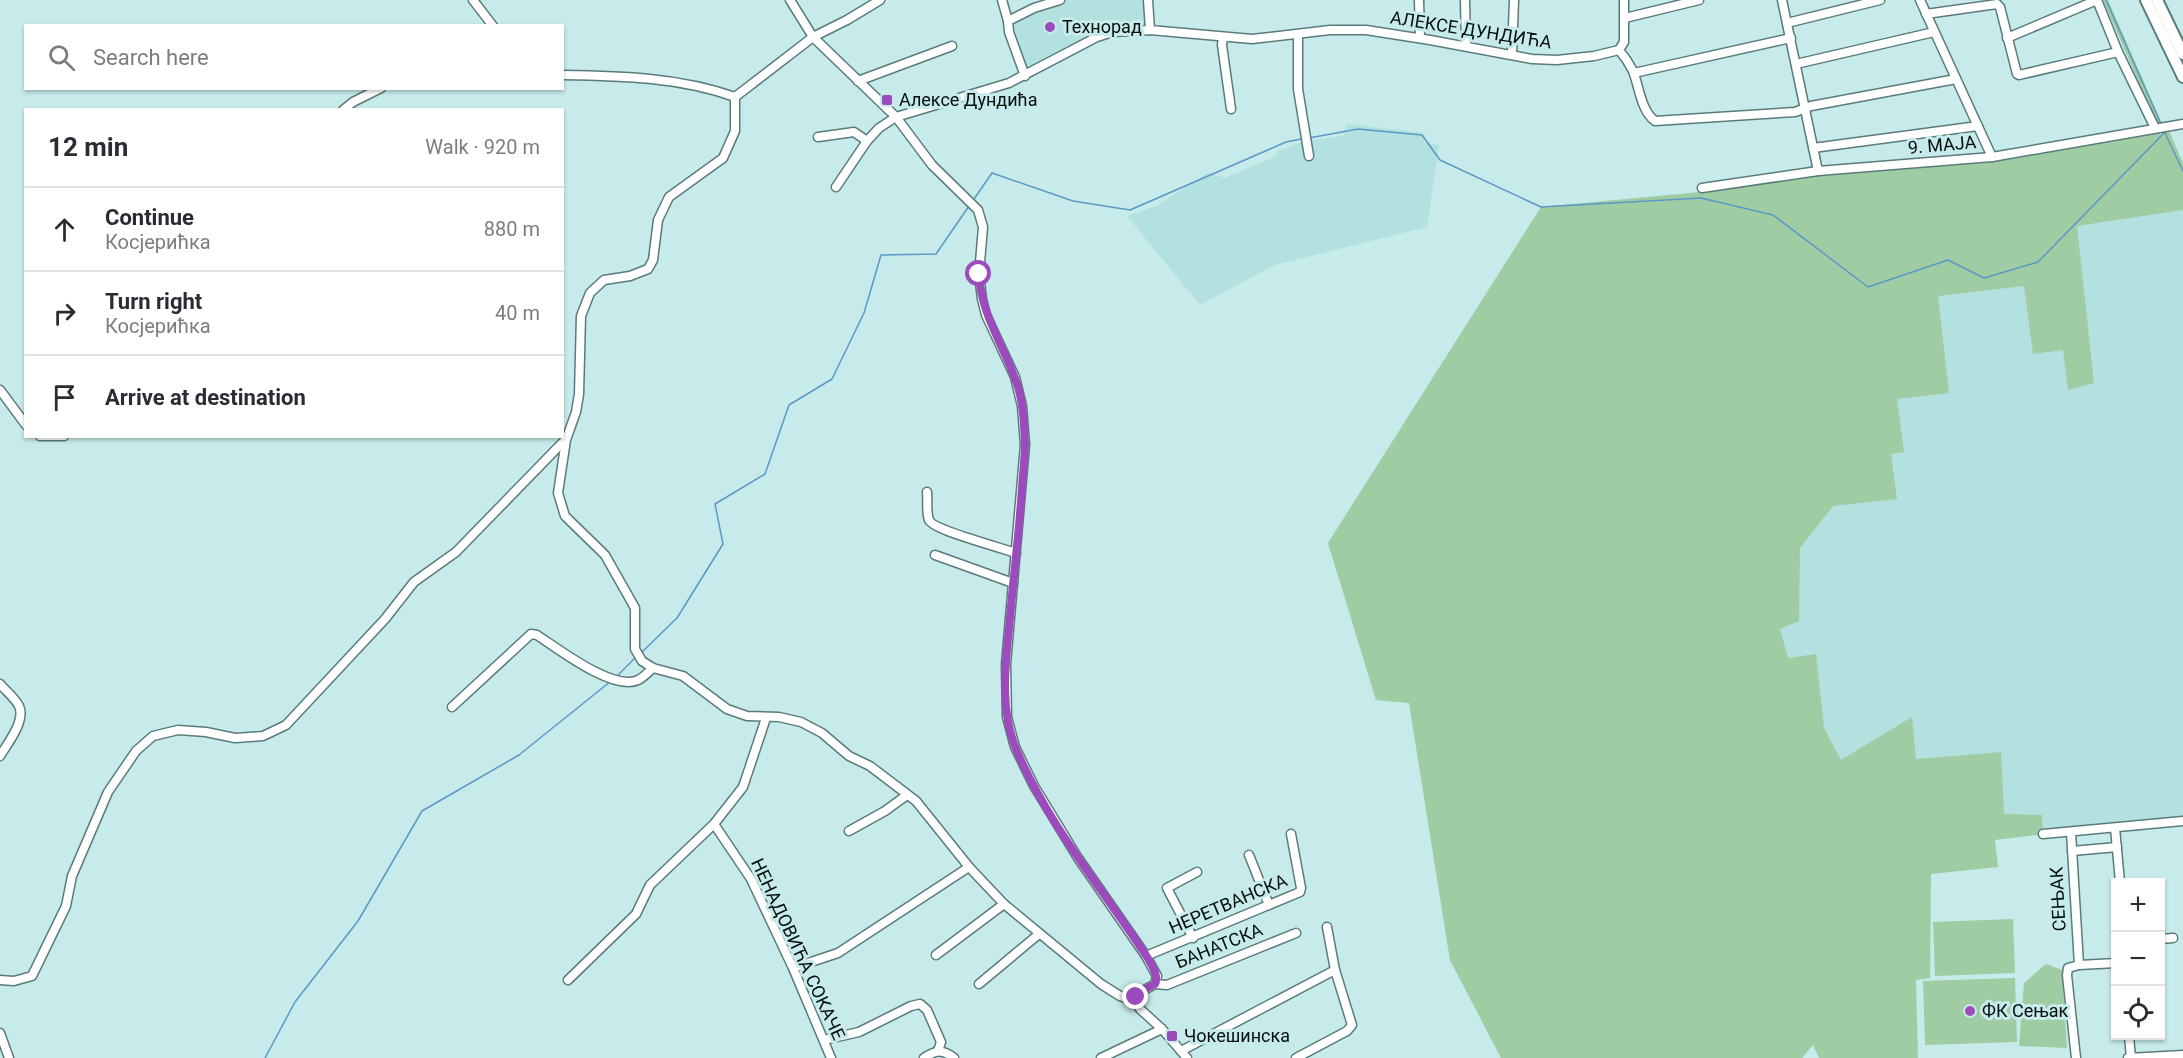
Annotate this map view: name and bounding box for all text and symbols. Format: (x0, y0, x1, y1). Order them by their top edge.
street label: АЛЕКСЕ ДУНДИЋА (1389, 6, 1553, 53)
place label: Технорад (1062, 16, 1142, 37)
marker: Технорад (1043, 20, 1057, 34)
search box (24, 24, 564, 90)
icon: search (45, 41, 78, 74)
text: Search here (93, 45, 209, 70)
place label: Алексе Дундића (899, 89, 1038, 110)
marker: Алексе Дундића (880, 93, 894, 107)
street label: 9. МАЈА (1907, 131, 1977, 158)
text: 12 min (48, 132, 128, 162)
text: Walk · 920 m (425, 135, 540, 159)
text: Continue (105, 205, 194, 230)
icon: ahead (48, 213, 81, 246)
text: 880 m (484, 217, 540, 241)
text: Косјерићка (105, 230, 211, 254)
route start (965, 260, 991, 286)
text: Turn right (105, 289, 202, 314)
icon: right (48, 297, 81, 330)
text: 40 m (495, 301, 540, 325)
text: Косјерићка (105, 314, 211, 338)
icon: arrive (48, 381, 81, 414)
text: Arrive at destination (105, 385, 306, 410)
street label: НЕНАДОВИЋА СОКАЧЕ (747, 855, 850, 1043)
street label: СЕЊАК (2045, 866, 2070, 932)
street label: НЕРЕТВАНСКА (1166, 869, 1290, 938)
map controls (2111, 878, 2165, 1040)
button: + (2111, 878, 2165, 932)
street label: БАНАТСКА (1172, 918, 1266, 973)
button: − (2111, 932, 2165, 986)
route end (1122, 983, 1148, 1009)
button: locate (2111, 986, 2165, 1040)
place label: ФК Сењак (1982, 1000, 2068, 1021)
marker: ФК Сењак (1963, 1004, 1977, 1018)
place label: Чокешинска (1184, 1025, 1290, 1046)
marker: Чокешинска (1165, 1029, 1179, 1043)

